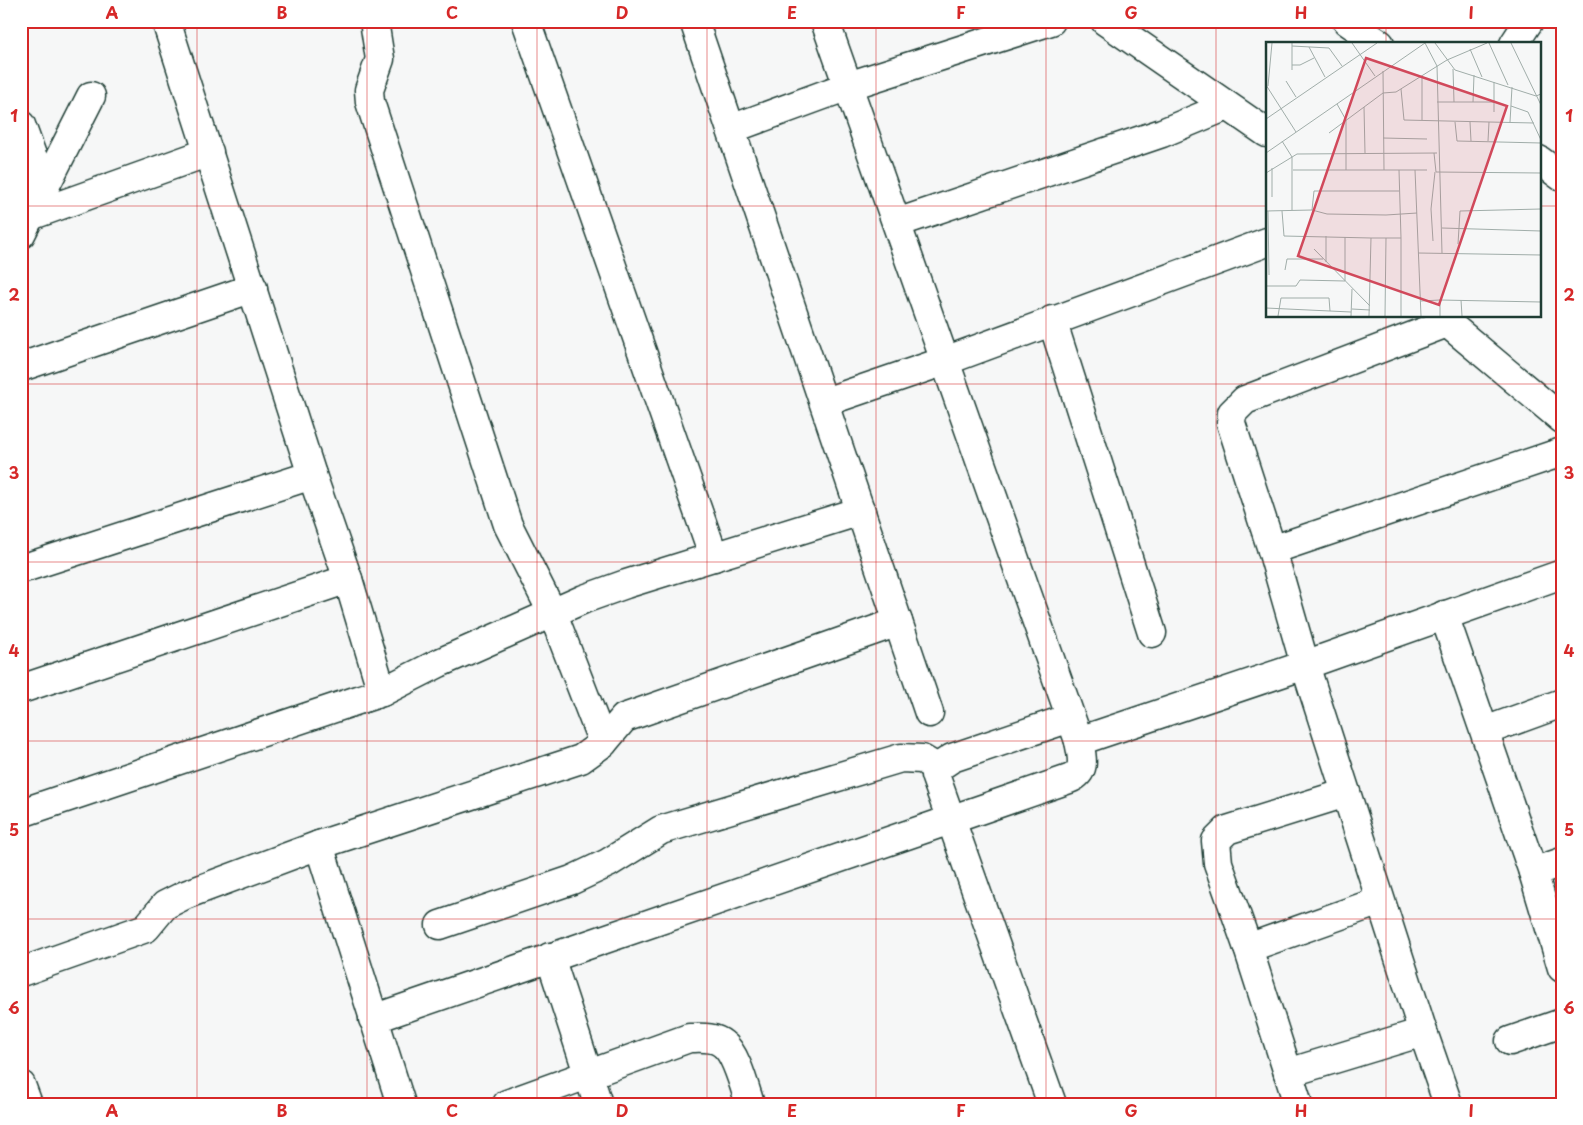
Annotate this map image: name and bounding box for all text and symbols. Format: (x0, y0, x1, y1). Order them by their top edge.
text: A (106, 0, 119, 24)
text: B (277, 0, 288, 24)
text: C (446, 0, 458, 24)
text: D (616, 0, 628, 24)
text: E (787, 0, 797, 24)
text: F (956, 0, 966, 24)
text: G (1124, 0, 1138, 24)
text: H (1295, 0, 1307, 24)
text: I (1468, 0, 1474, 24)
inset map (1266, 42, 1540, 318)
text: 1 (10, 103, 18, 127)
text: 1 (1565, 103, 1573, 127)
text: 2 (8, 282, 20, 306)
text: 2 (1563, 282, 1575, 306)
text: 3 (9, 460, 19, 484)
text: 3 (1564, 460, 1574, 484)
text: 4 (9, 638, 20, 662)
text: 4 (1564, 638, 1575, 662)
text: 5 (9, 817, 19, 841)
text: 5 (1564, 817, 1574, 841)
text: 6 (8, 995, 20, 1019)
text: 6 (1563, 995, 1575, 1019)
text: A (106, 1098, 119, 1122)
text: B (277, 1098, 288, 1122)
text: C (446, 1098, 458, 1122)
text: D (616, 1098, 628, 1122)
text: E (787, 1098, 797, 1122)
text: F (956, 1098, 966, 1122)
text: G (1124, 1098, 1138, 1122)
text: H (1295, 1098, 1307, 1122)
text: I (1468, 1098, 1474, 1122)

